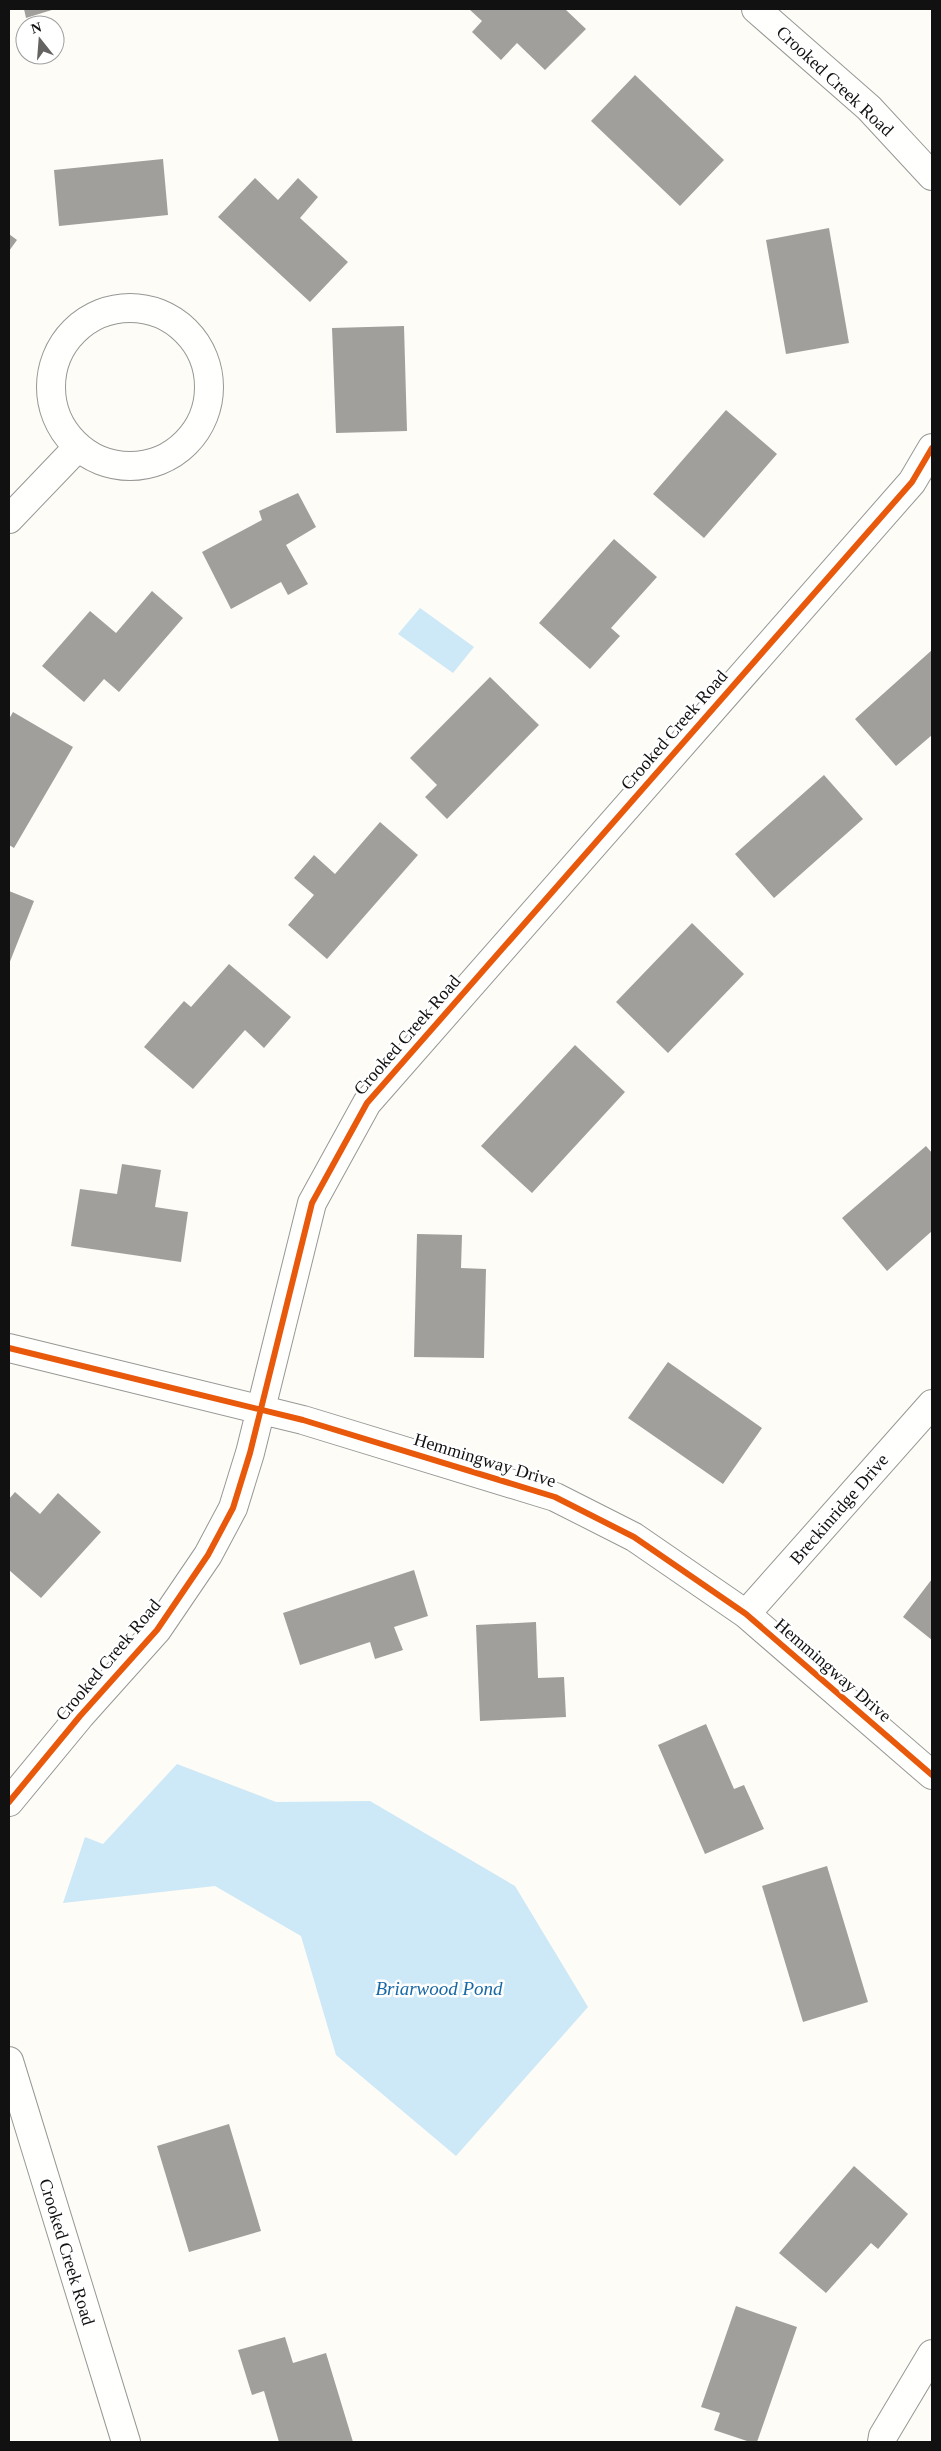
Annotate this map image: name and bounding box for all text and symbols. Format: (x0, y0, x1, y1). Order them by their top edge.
north arrow (15, 15, 65, 65)
text: N (29, 19, 43, 37)
street label: Crooked Creek Road (773, 22, 897, 140)
street label: Crooked Creek Road (617, 666, 731, 794)
street label: Crooked Creek Road (350, 971, 464, 1099)
street label: Hemmingway Drive (412, 1429, 558, 1491)
street label: Breckinridge Drive (786, 1450, 892, 1568)
street label: Crooked Creek Road (51, 1595, 165, 1725)
street label: Hemmingway Drive (771, 1614, 895, 1726)
water label: Briarwood Pond (375, 1978, 503, 1999)
street label: Crooked Creek Road (35, 2176, 99, 2328)

